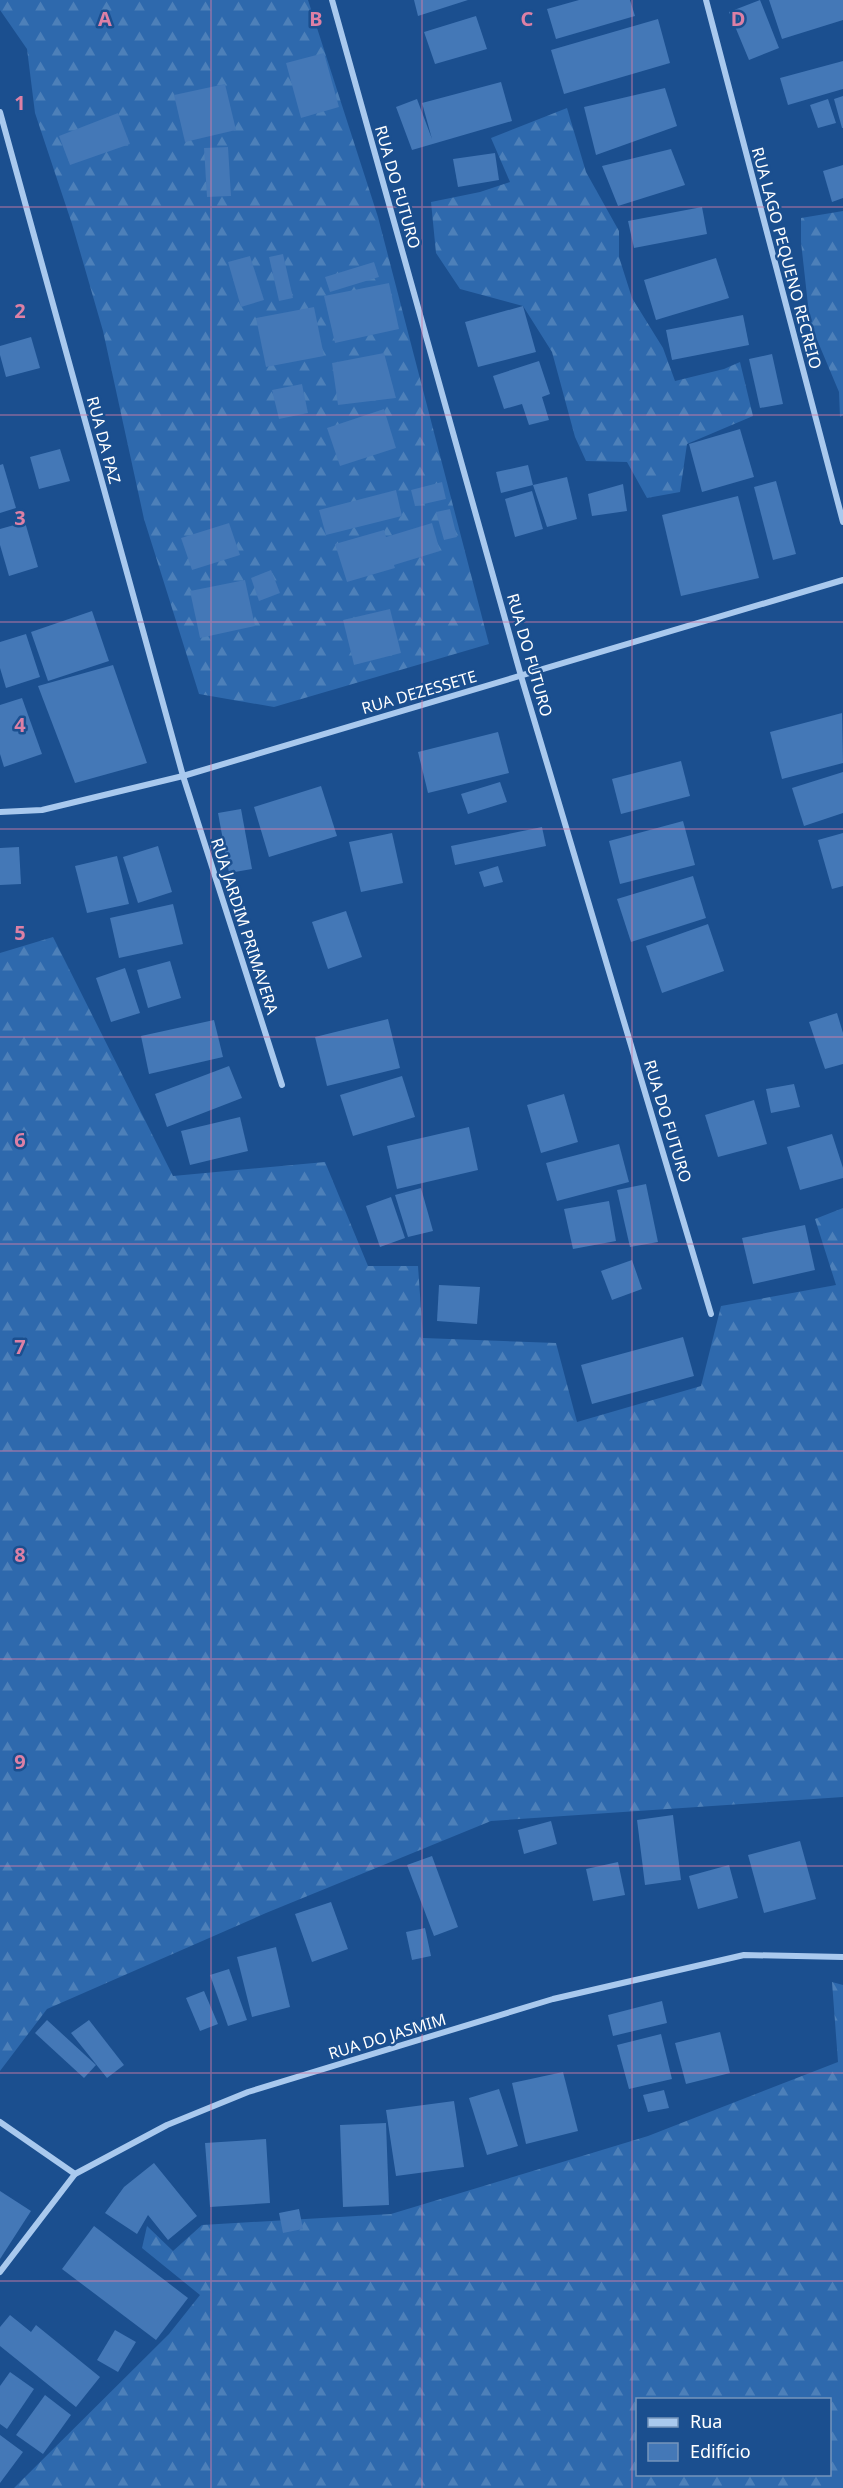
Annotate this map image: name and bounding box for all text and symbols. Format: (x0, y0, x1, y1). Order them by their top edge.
text: A (98, 5, 112, 32)
text: B (309, 5, 323, 32)
text: C (521, 5, 534, 32)
text: D (731, 5, 745, 32)
text: 1 (14, 89, 26, 116)
street label: RUA DO FUTURO (370, 123, 426, 251)
street label: RUA LAGO PEQUENO RECREIO (747, 145, 827, 371)
text: 2 (14, 297, 26, 324)
street label: RUA DA PAZ (82, 394, 126, 486)
text: 3 (14, 504, 26, 531)
street label: RUA DO FUTURO (502, 591, 558, 719)
street label: RUA DEZESSETE (359, 665, 479, 719)
text: 4 (14, 711, 26, 738)
street label: RUA JARDIM PRIMAVERA (206, 835, 284, 1018)
text: 5 (14, 919, 26, 946)
street label: RUA DO FUTURO (639, 1057, 697, 1185)
text: 6 (14, 1126, 26, 1153)
text: 7 (14, 1333, 26, 1360)
text: 8 (14, 1541, 26, 1568)
text: 9 (14, 1748, 26, 1775)
street label: RUA DO JASMIM (325, 2008, 449, 2064)
legend (636, 2398, 831, 2476)
text: Rua (690, 2409, 722, 2433)
text: Edifício (690, 2439, 751, 2463)

